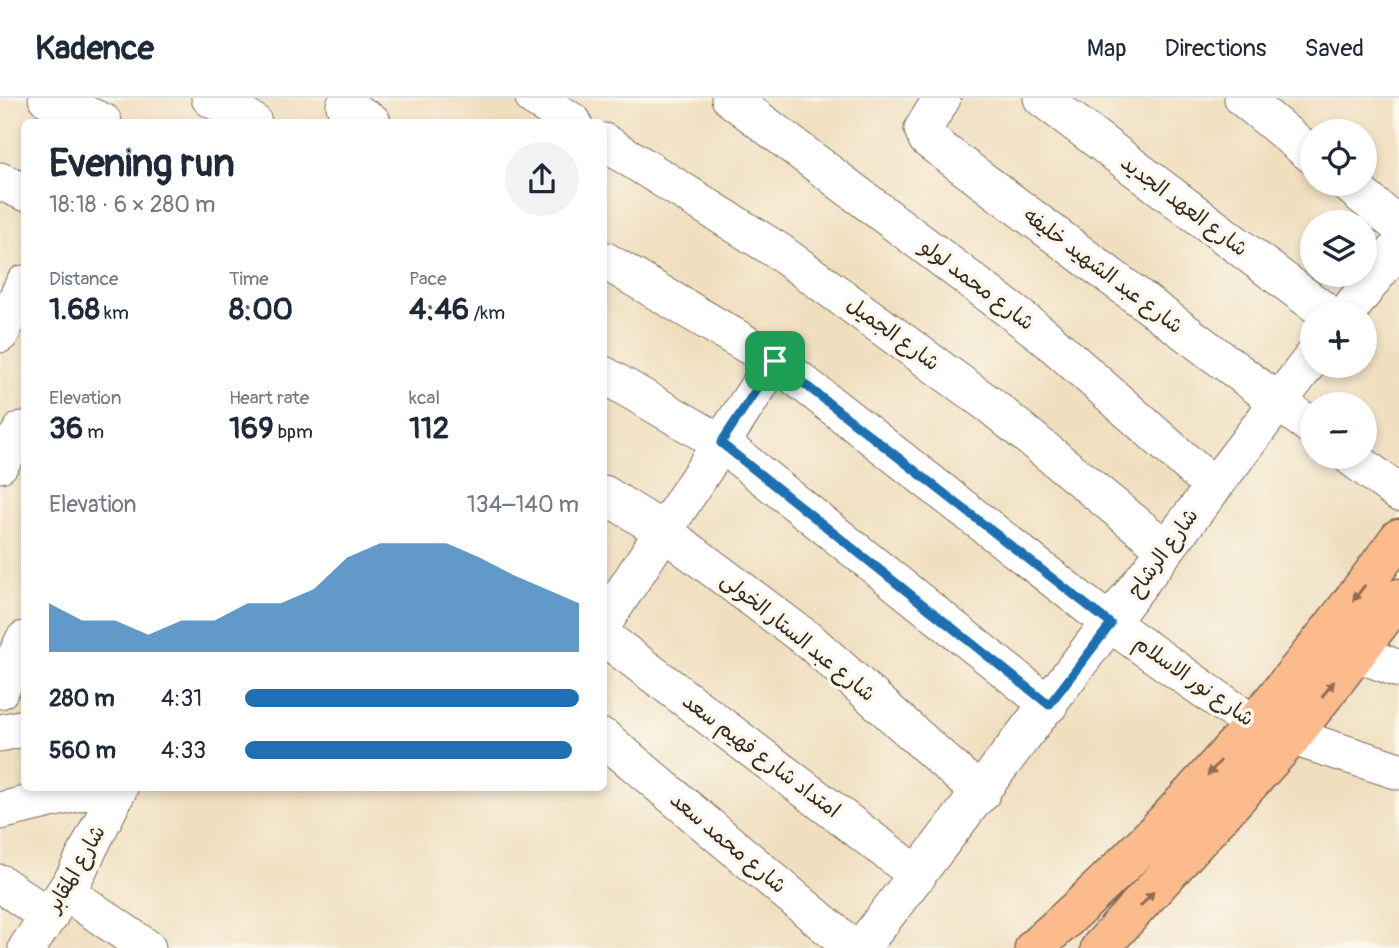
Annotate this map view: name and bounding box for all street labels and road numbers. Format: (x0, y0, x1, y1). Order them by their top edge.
street label: شارع العهد الجديد (1114, 149, 1253, 263)
street label: شارع عبد الشهيد خليفه (1017, 202, 1188, 341)
street label: شارع محمد لولو (913, 233, 1039, 338)
street label: شارع الجميل (840, 291, 945, 378)
street label: شارع الرشاح (1122, 503, 1205, 603)
street label: شارع عبد الستار الخولى (715, 566, 881, 708)
street label: شارع نور الاسلام (1127, 630, 1259, 734)
street label: امتداد شارع فهيم سعد (675, 688, 845, 826)
street label: شارع محمد سعد (664, 786, 792, 900)
street label: شارع المقابر (39, 821, 113, 920)

